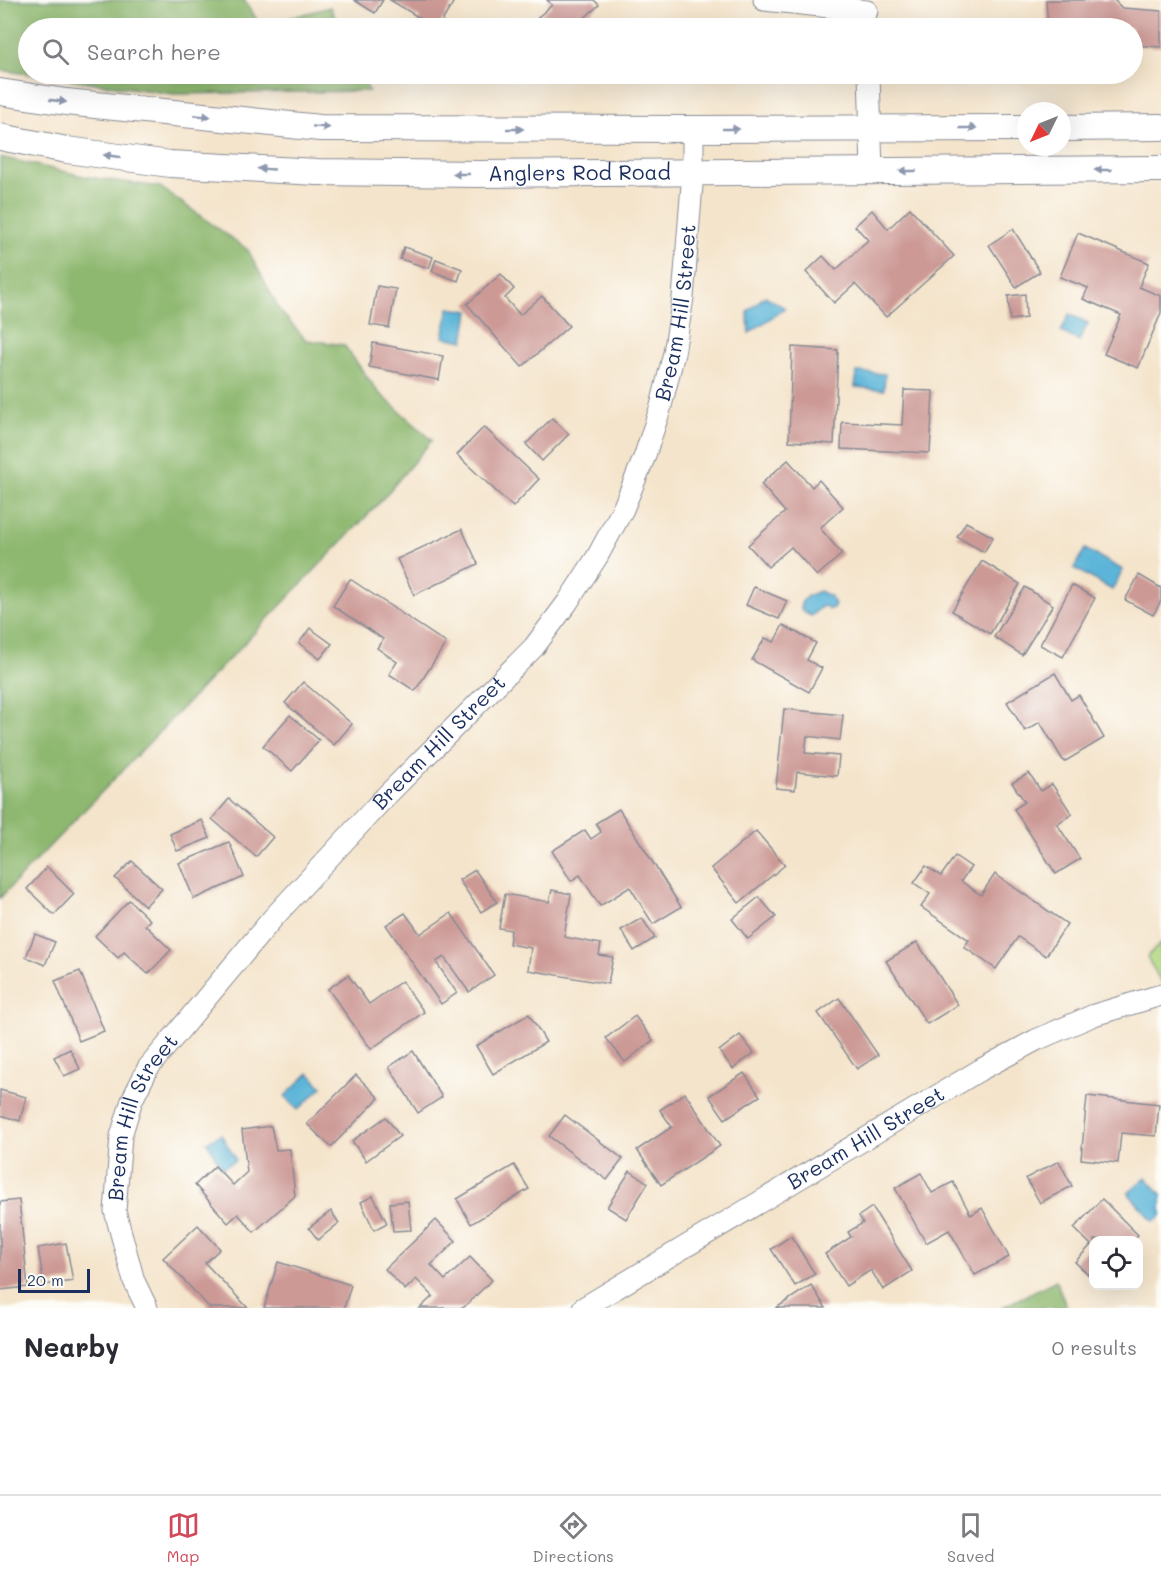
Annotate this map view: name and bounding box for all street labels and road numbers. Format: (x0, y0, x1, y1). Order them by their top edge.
street label: Anglers Rod Road (488, 158, 671, 186)
street label: Bream Hill Street (648, 223, 701, 403)
street label: Bream Hill Street (365, 669, 511, 814)
street label: Bream Hill Street (101, 1027, 183, 1202)
street label: Bream Hill Street (782, 1079, 949, 1195)

